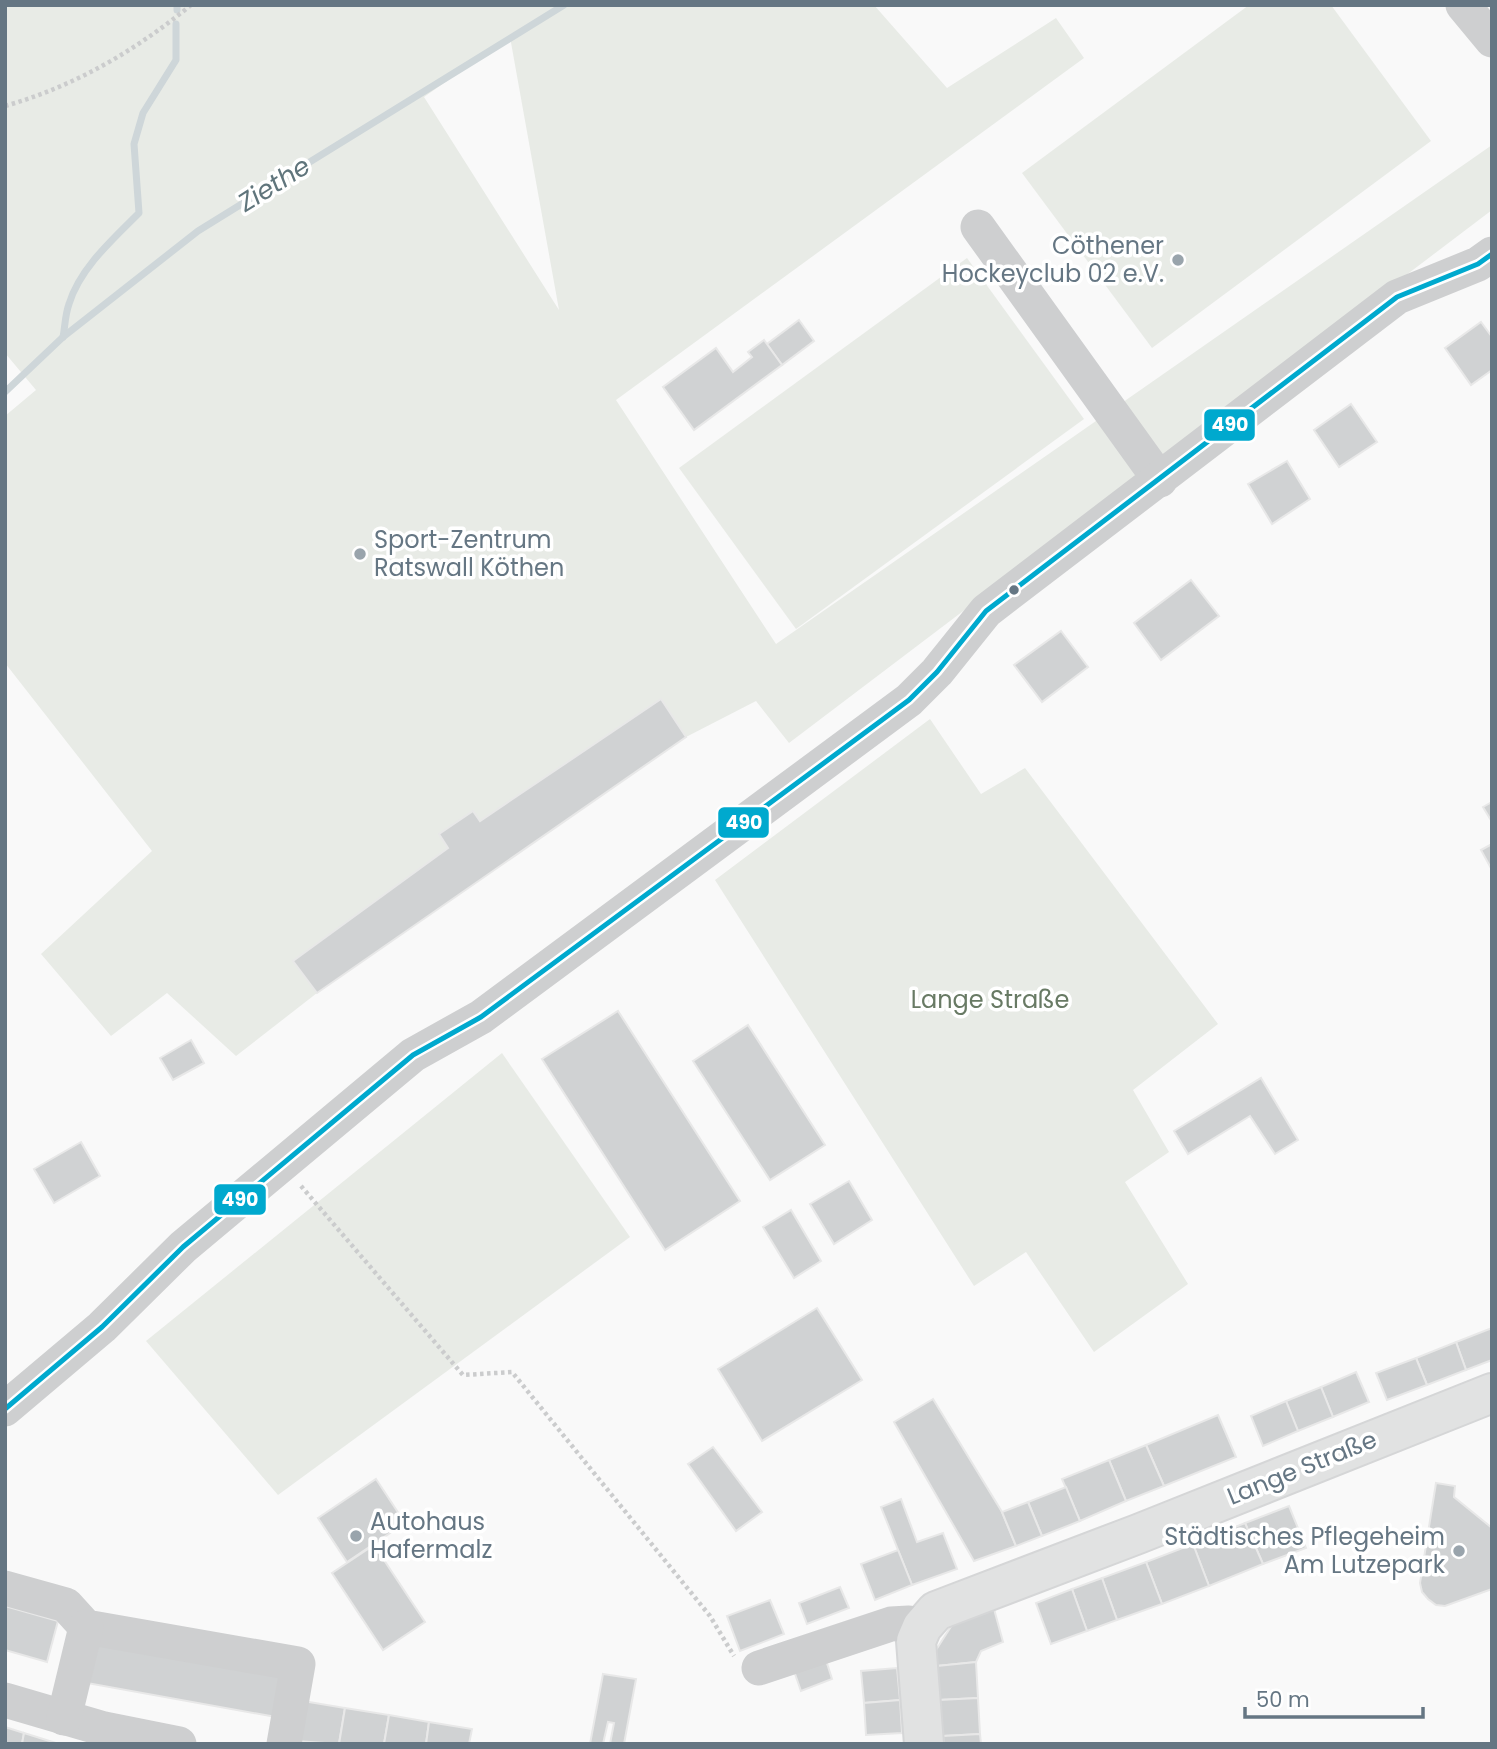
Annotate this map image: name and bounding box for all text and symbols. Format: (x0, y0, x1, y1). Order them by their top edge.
water label: Ziethe (230, 148, 317, 221)
place label: Cöthener Hockeyclub 02 e.V. (942, 229, 1164, 290)
marker: Cöthener Hockeyclub 02 e.V. (1170, 252, 1186, 268)
line badge: 490 (1203, 408, 1256, 442)
text: 490 (1212, 411, 1248, 438)
place label: Sport-Zentrum Ratswall Köthen (374, 523, 564, 584)
marker: Sport-Zentrum Ratswall Köthen (352, 546, 368, 562)
unlabelled marker (1007, 583, 1021, 597)
line badge: 490 (717, 806, 770, 839)
text: 490 (726, 809, 762, 836)
park label: Lange Straße (911, 983, 1069, 1016)
line badge: 490 (213, 1183, 267, 1216)
text: 490 (222, 1186, 258, 1213)
street label: Lange Straße (1222, 1423, 1382, 1513)
place label: Autohaus Hafermalz (370, 1505, 492, 1566)
place label: Städtisches Pflegeheim Am Lutzepark (1164, 1520, 1446, 1581)
marker: Autohaus Hafermalz (348, 1528, 364, 1544)
marker: Städtisches Pflegeheim Am Lutzepark (1451, 1543, 1467, 1559)
scale bar (1245, 1676, 1424, 1720)
text: 50 m (1256, 1685, 1310, 1714)

